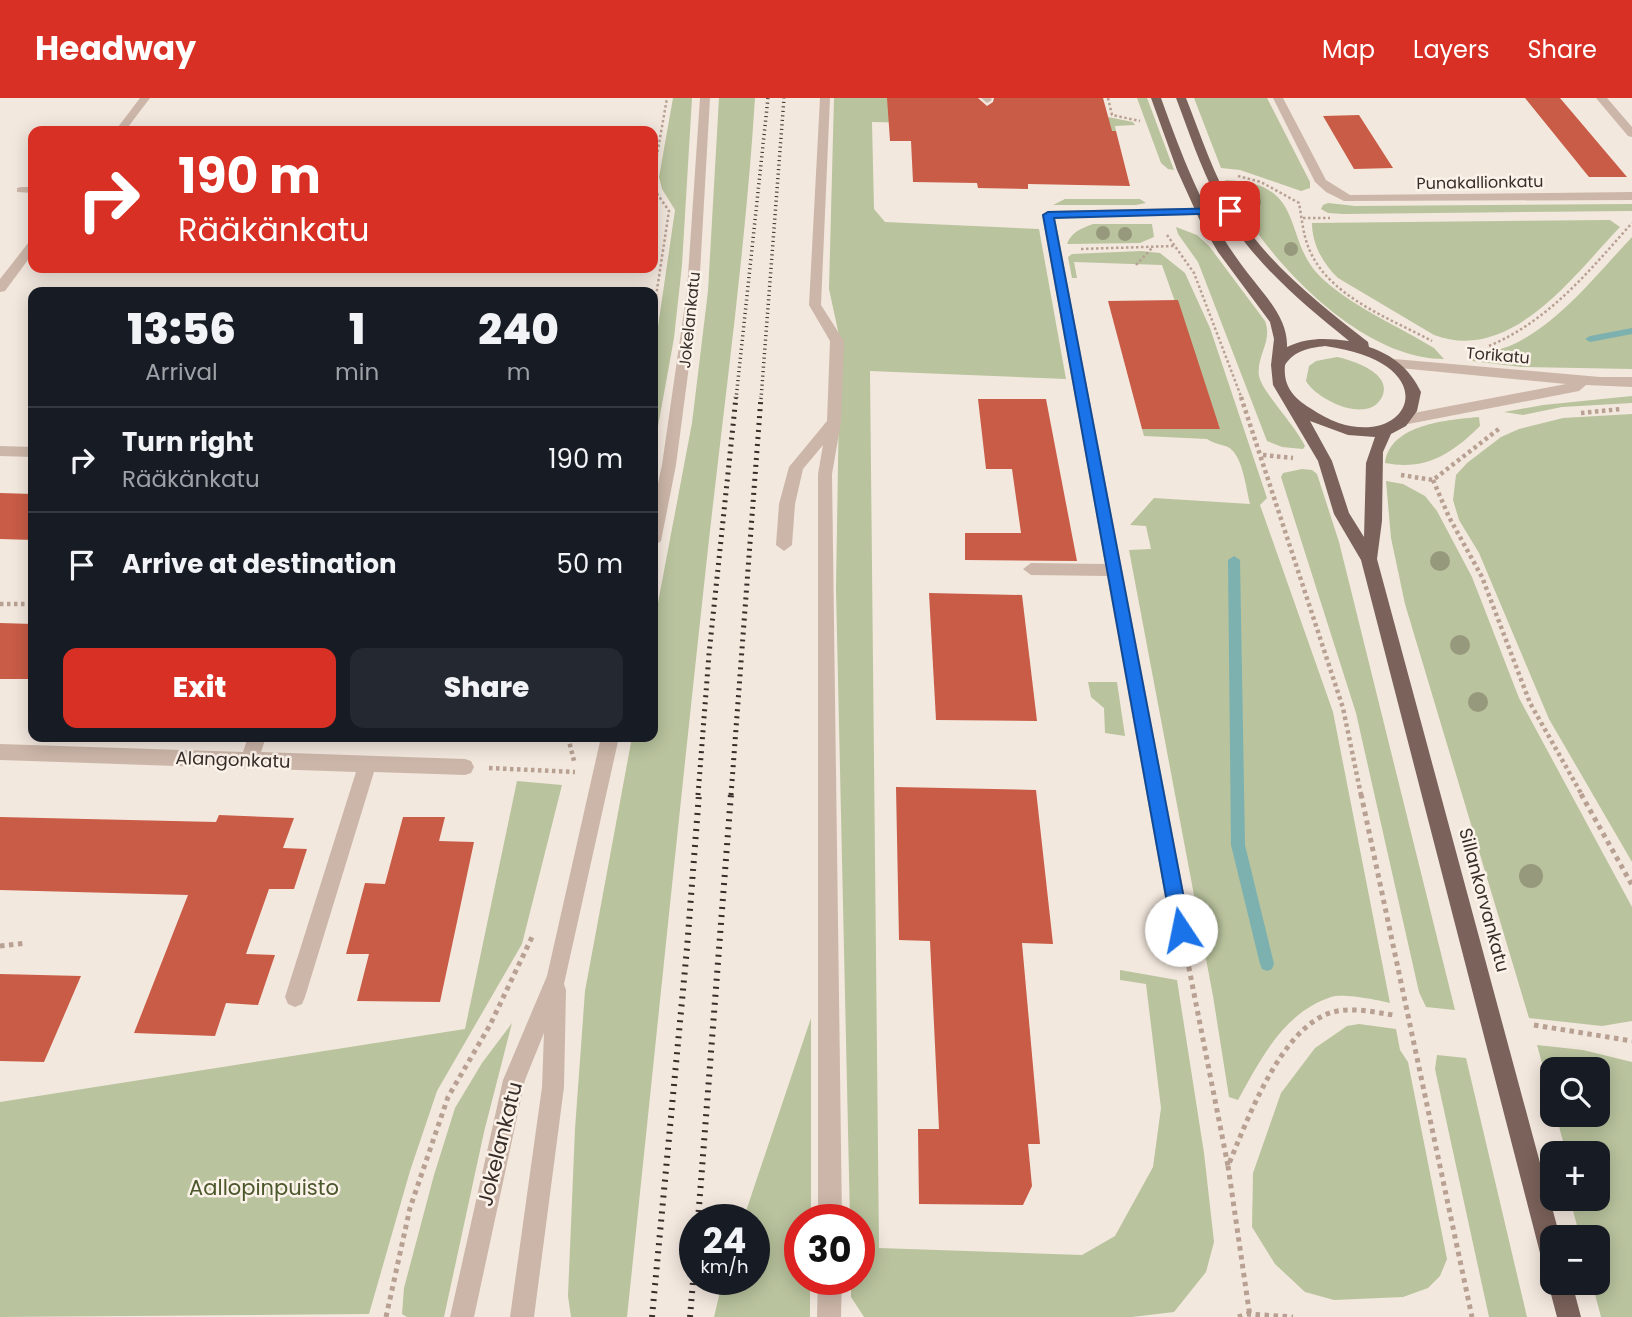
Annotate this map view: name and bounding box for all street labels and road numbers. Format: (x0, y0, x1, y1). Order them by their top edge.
street label: Punakallionkatu (1416, 170, 1544, 195)
street label: Jokelankatu (673, 271, 706, 369)
street label: Torikatu (1465, 341, 1531, 370)
street label: Alangonkatu (175, 745, 291, 774)
street label: Sillankorvankatu (1453, 825, 1516, 975)
street label: Jokelankatu (470, 1079, 529, 1209)

